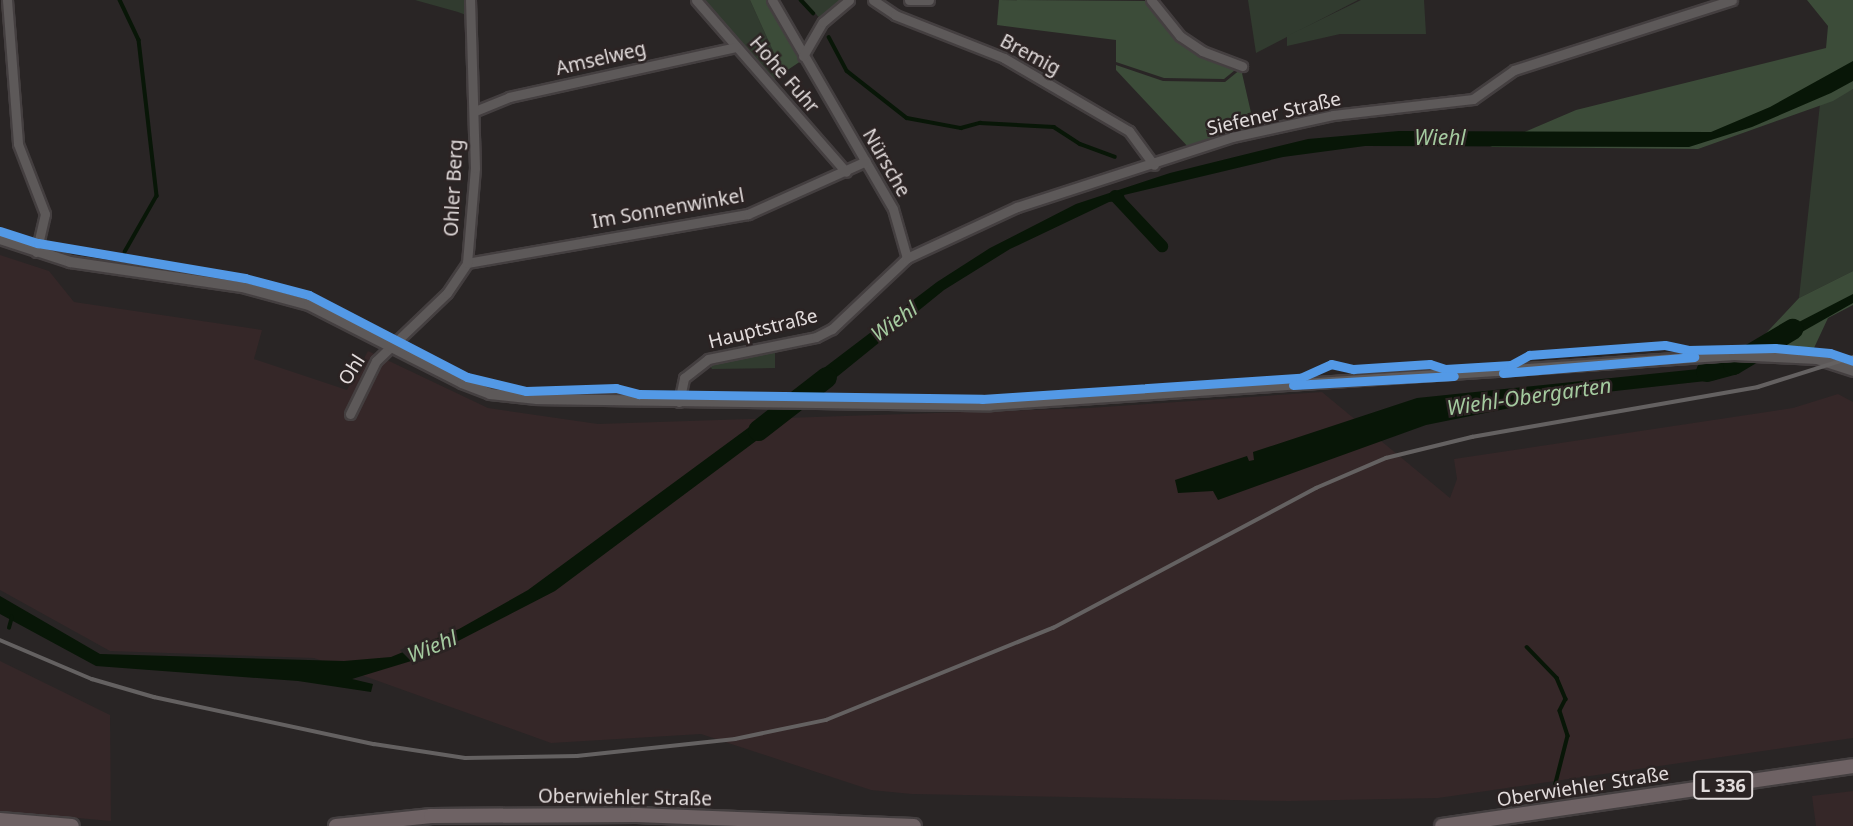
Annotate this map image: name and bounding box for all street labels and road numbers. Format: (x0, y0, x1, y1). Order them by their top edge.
street label: Bremig (996, 30, 1064, 80)
street label: Hohe Fuhr (745, 32, 823, 118)
street label: Amselweg (554, 38, 648, 80)
street label: Siefener Straße (1205, 88, 1343, 140)
street label: Nürsche (857, 125, 915, 201)
street label: Ohler Berg (440, 139, 468, 237)
street label: Im Sonnenwinkel (590, 184, 746, 234)
street label: Hauptstraße (706, 304, 820, 354)
street label: Ohl (334, 351, 370, 389)
street label: Oberwiehler Straße (1495, 762, 1671, 812)
road number: L 336 (1692, 770, 1754, 800)
street label: Oberwiehler Straße (538, 785, 712, 811)

